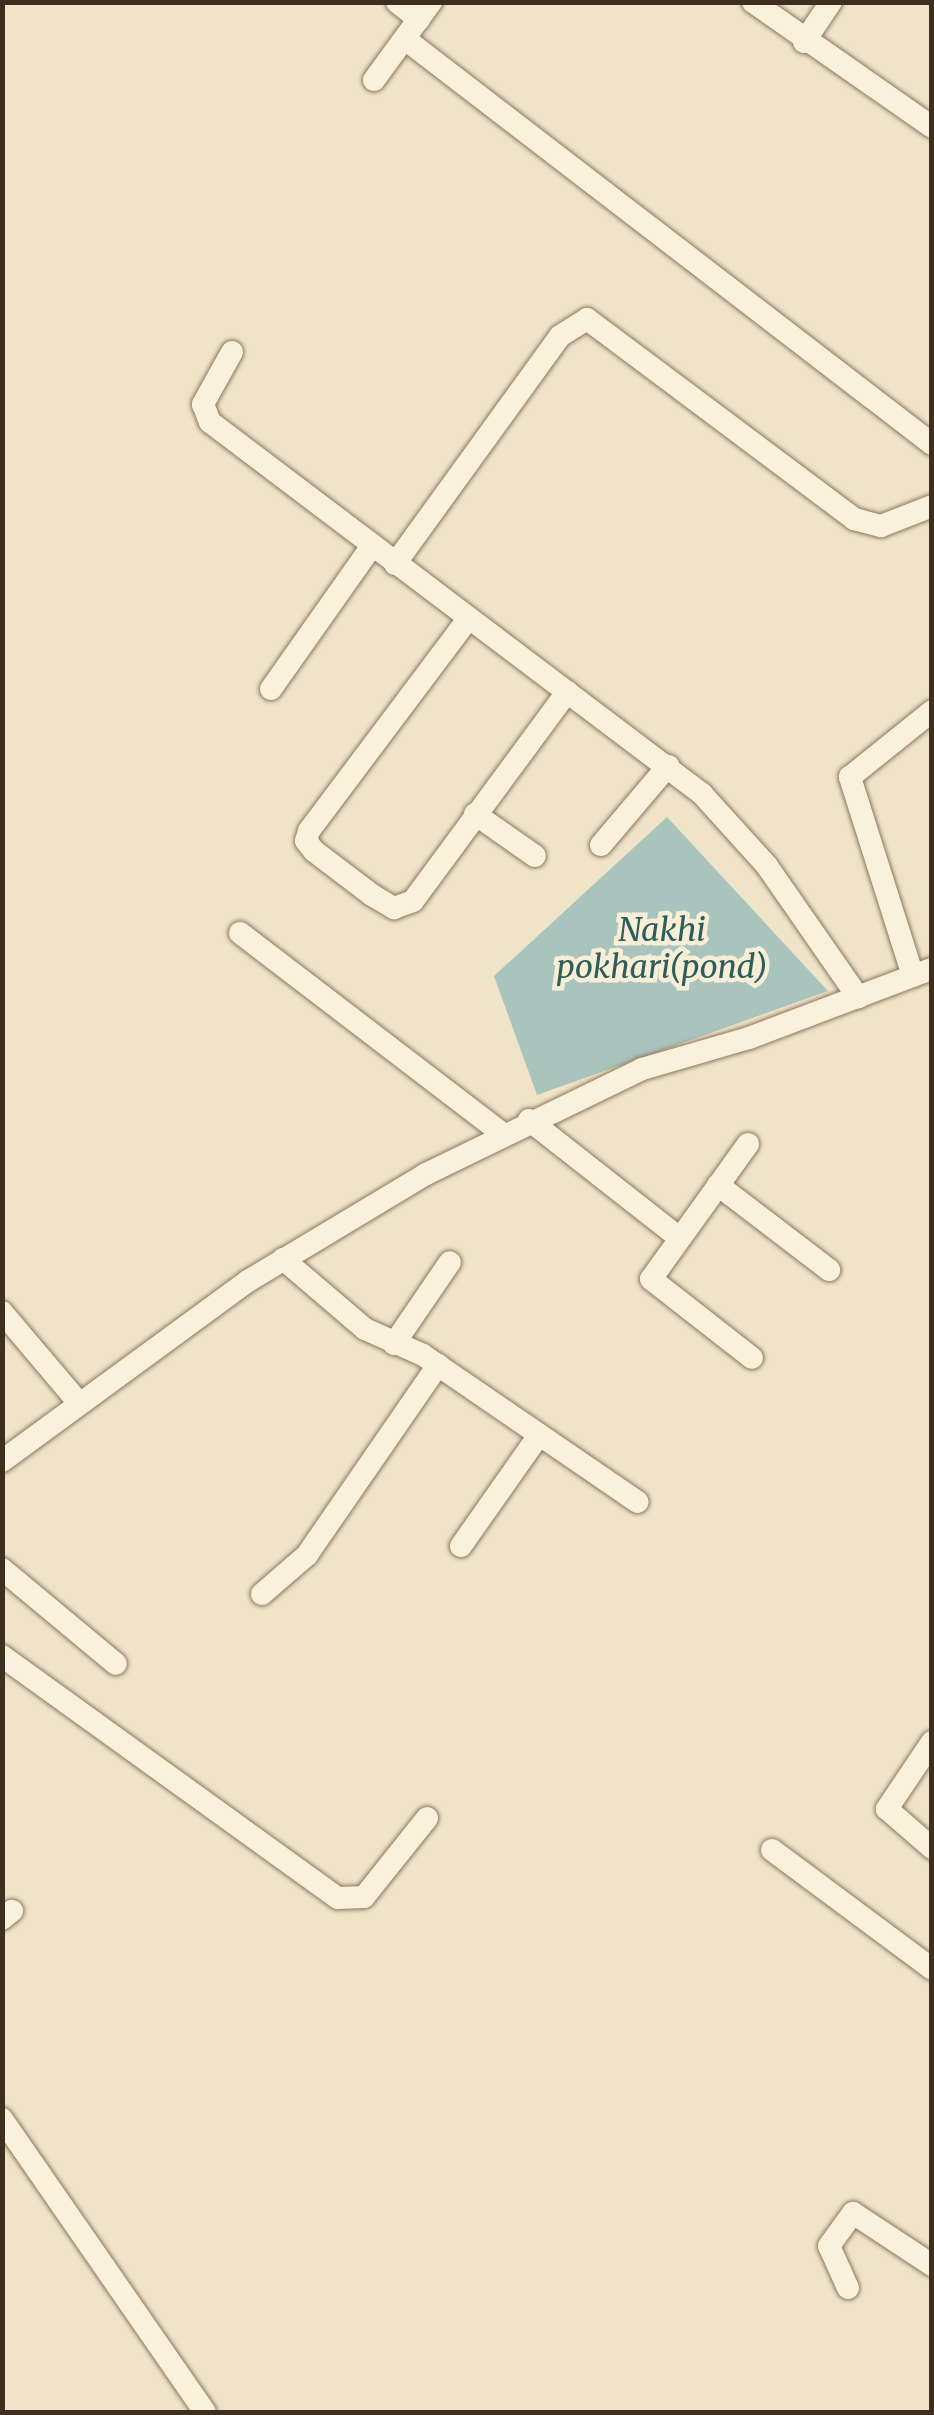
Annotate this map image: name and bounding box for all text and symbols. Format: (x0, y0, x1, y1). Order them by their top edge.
water label: Nakhi pokhari(pond) (557, 912, 767, 987)

